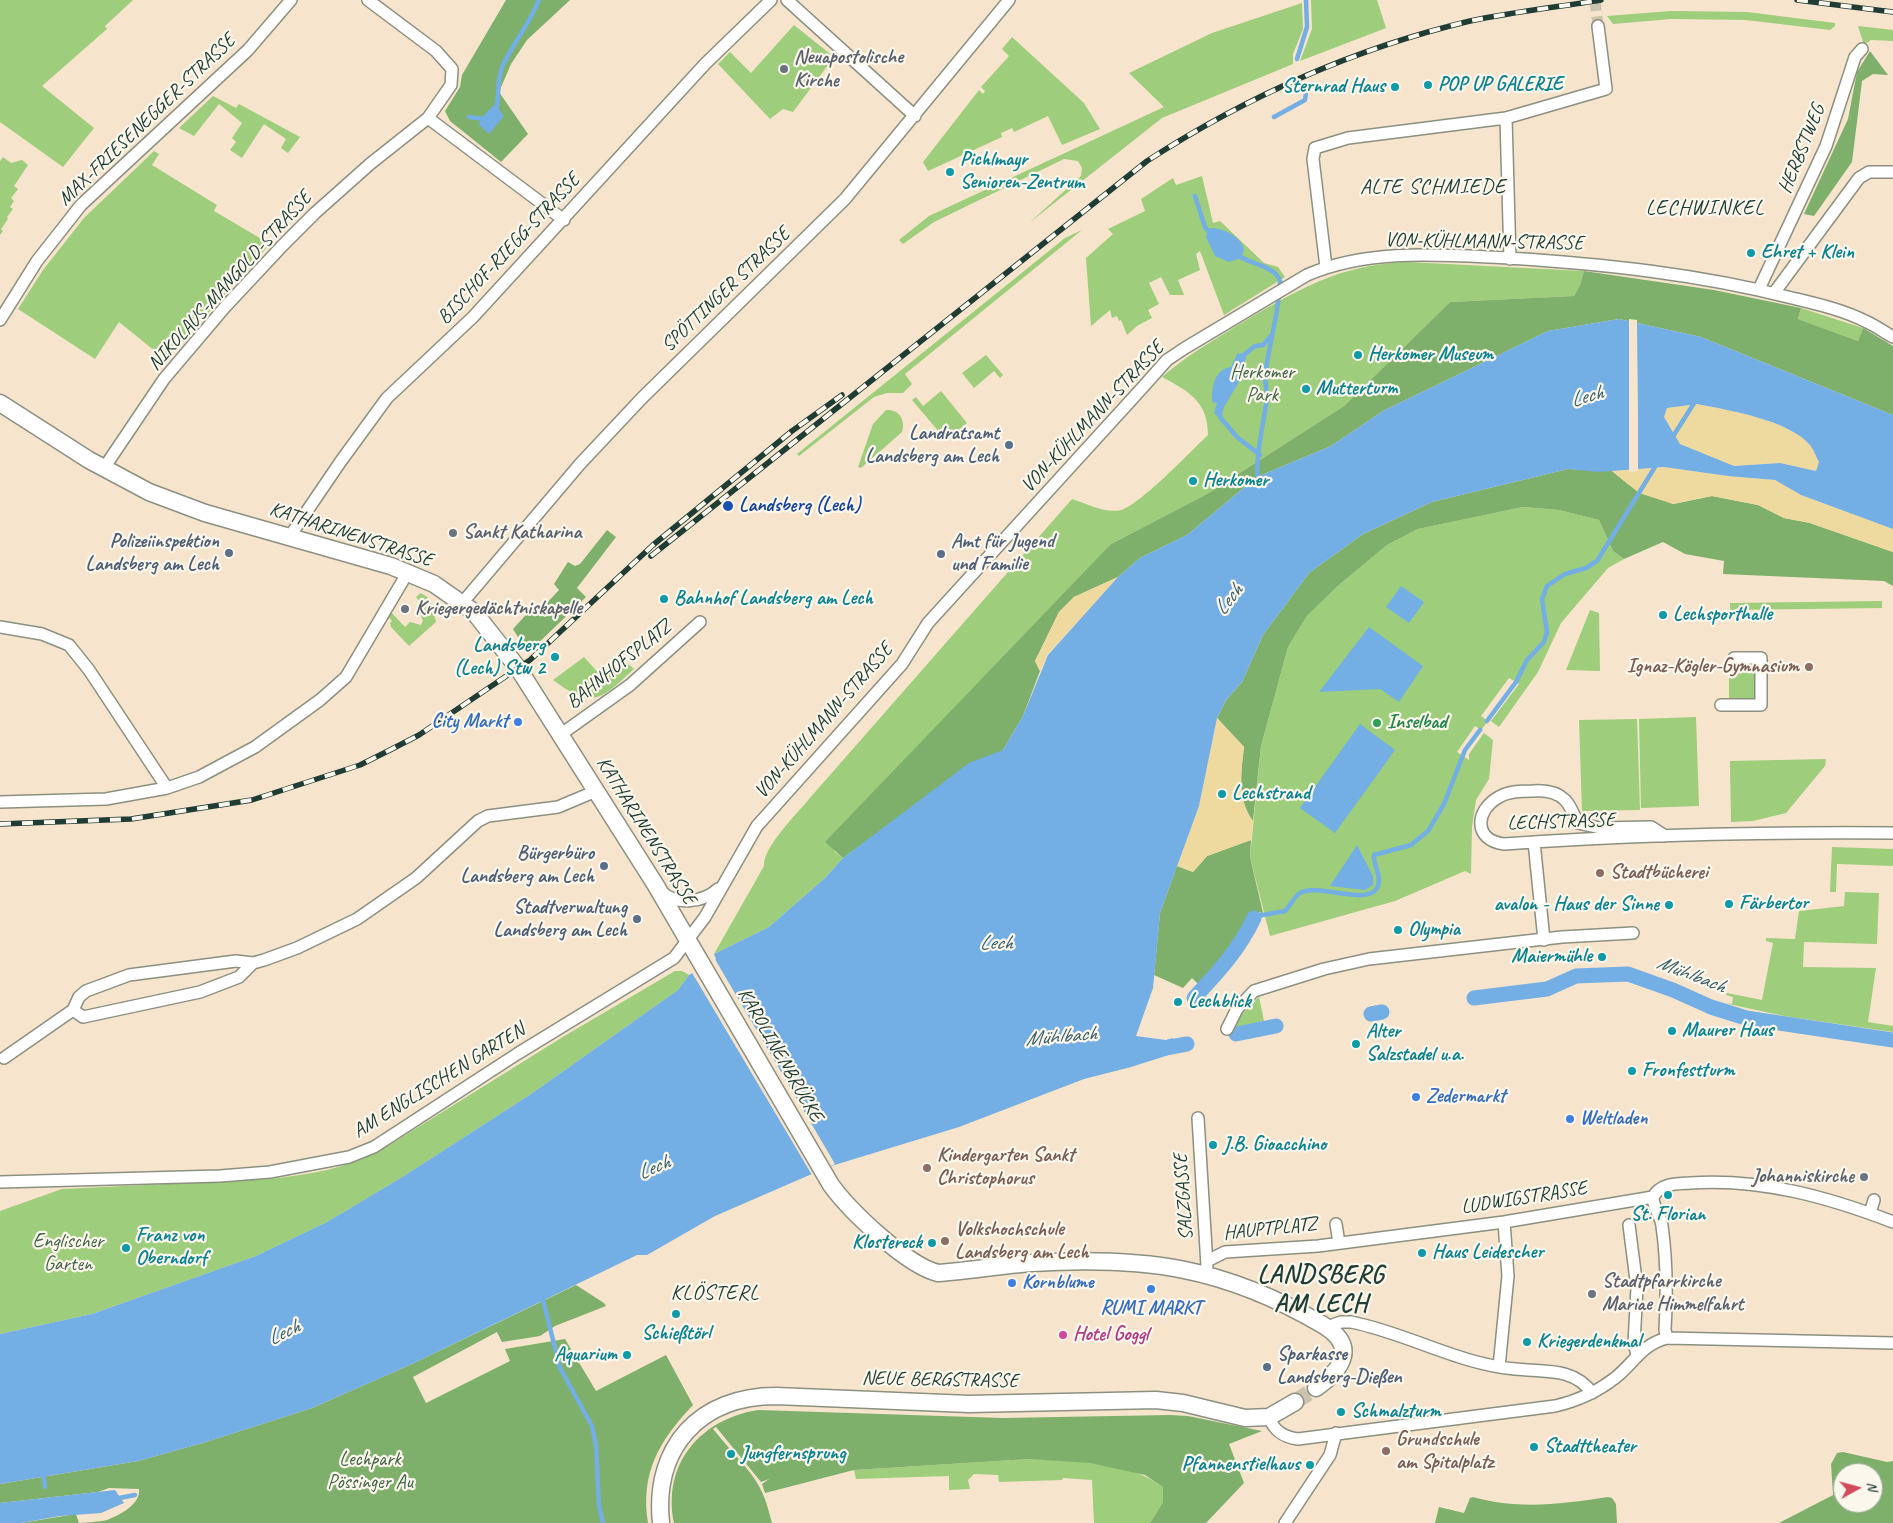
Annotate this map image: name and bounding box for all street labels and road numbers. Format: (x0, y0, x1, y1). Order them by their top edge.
street label: MAX-FRIESENEGGER-STRASSE (53, 29, 241, 211)
street label: HERBSTWEG (1773, 101, 1831, 197)
street label: BISCHOF-RIEGG-STRASSE (433, 168, 585, 330)
street label: NIKOLAUS-MANGOLD-STRASSE (143, 186, 317, 376)
street label: SPÖTTINGER STRASSE (657, 223, 795, 357)
street label: VON-KÜHLMANN-STRASSE (1385, 228, 1583, 256)
street label: VON-KÜHLMANN-STRASSE (1017, 336, 1169, 498)
street label: KATHARINENSTRASSE (266, 497, 436, 573)
street label: BAHNHOFSPLATZ (562, 615, 676, 715)
street label: VON-KÜHLMANN-STRASSE (750, 638, 898, 804)
street label: KATHARINENSTRASSE (591, 753, 701, 909)
street label: LECHSTRASSE (1507, 808, 1615, 836)
street label: KAROLINENBRÜCKE (732, 984, 828, 1126)
street label: AM ENGLISCHEN GARTEN (349, 1018, 529, 1144)
street label: SALZGASSE (1169, 1153, 1199, 1241)
street label: LUDWIGSTRASSE (1459, 1176, 1589, 1220)
street label: HAUPTPLATZ (1222, 1212, 1318, 1246)
street label: NEUE BERGSTRASSE (862, 1367, 1018, 1393)

